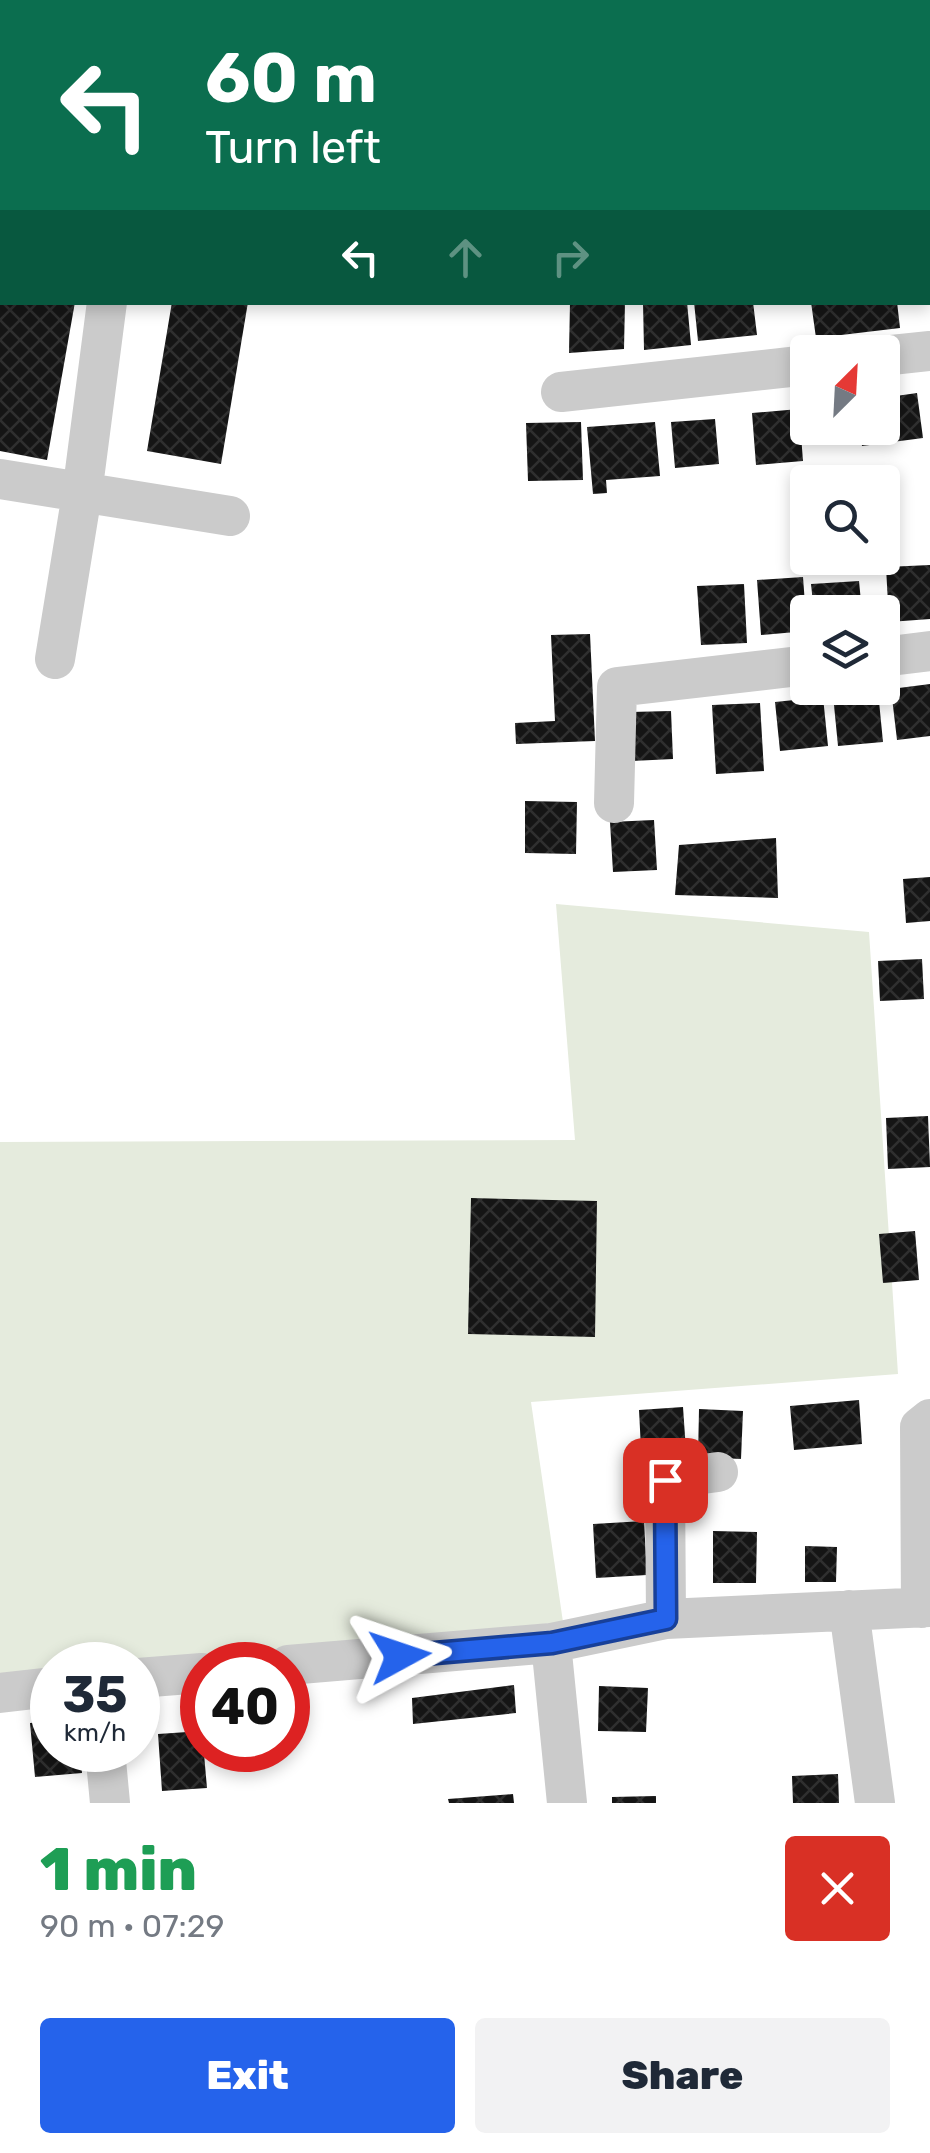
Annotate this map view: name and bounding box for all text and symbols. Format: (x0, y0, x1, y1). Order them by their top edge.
text: 60 m (205, 37, 377, 120)
icon: left (40, 40, 170, 170)
text: Turn left (205, 121, 381, 174)
icon: left (333, 230, 388, 285)
icon: ahead (438, 230, 493, 285)
icon: right (543, 230, 598, 285)
north arrow (790, 335, 900, 445)
map controls (790, 335, 900, 705)
button: search (790, 465, 900, 575)
button: layers (790, 595, 900, 705)
pin (623, 1438, 708, 1523)
icon: arrive (638, 1453, 693, 1508)
position arrow (348, 1604, 452, 1708)
speed limit sign: 40 (180, 1642, 310, 1772)
text: 35 (62, 1665, 128, 1725)
text: km/h (64, 1718, 126, 1747)
text: 1 min (40, 1834, 197, 1905)
button: close (785, 1836, 890, 1941)
text: 90 m · 07:29 (40, 1907, 225, 1945)
button: Exit (40, 2018, 455, 2133)
button: Share (475, 2018, 890, 2133)

